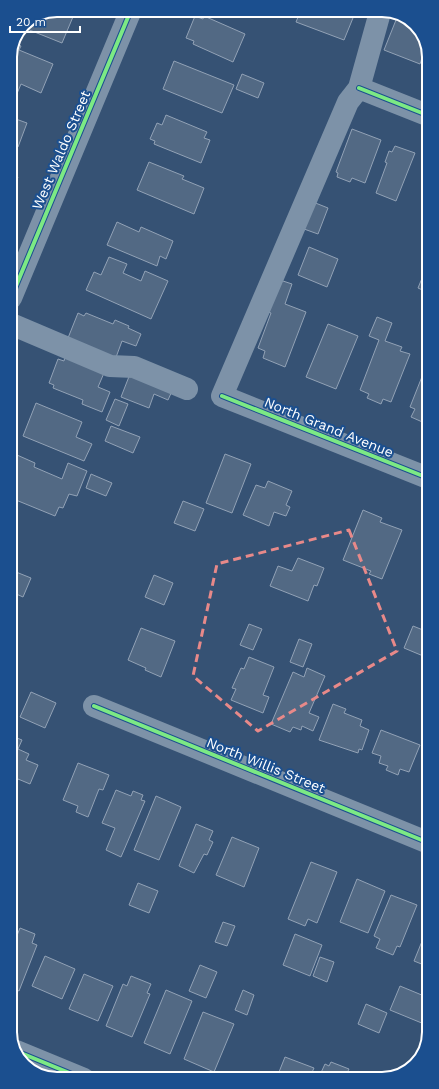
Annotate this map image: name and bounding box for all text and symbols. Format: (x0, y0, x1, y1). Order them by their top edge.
scale bar (10, 8, 80, 34)
text: 20 m (16, 15, 46, 29)
street label: West Waldo Street (29, 88, 93, 212)
street label: North Grand Avenue (262, 394, 396, 460)
street label: North Willis Street (204, 734, 328, 796)

